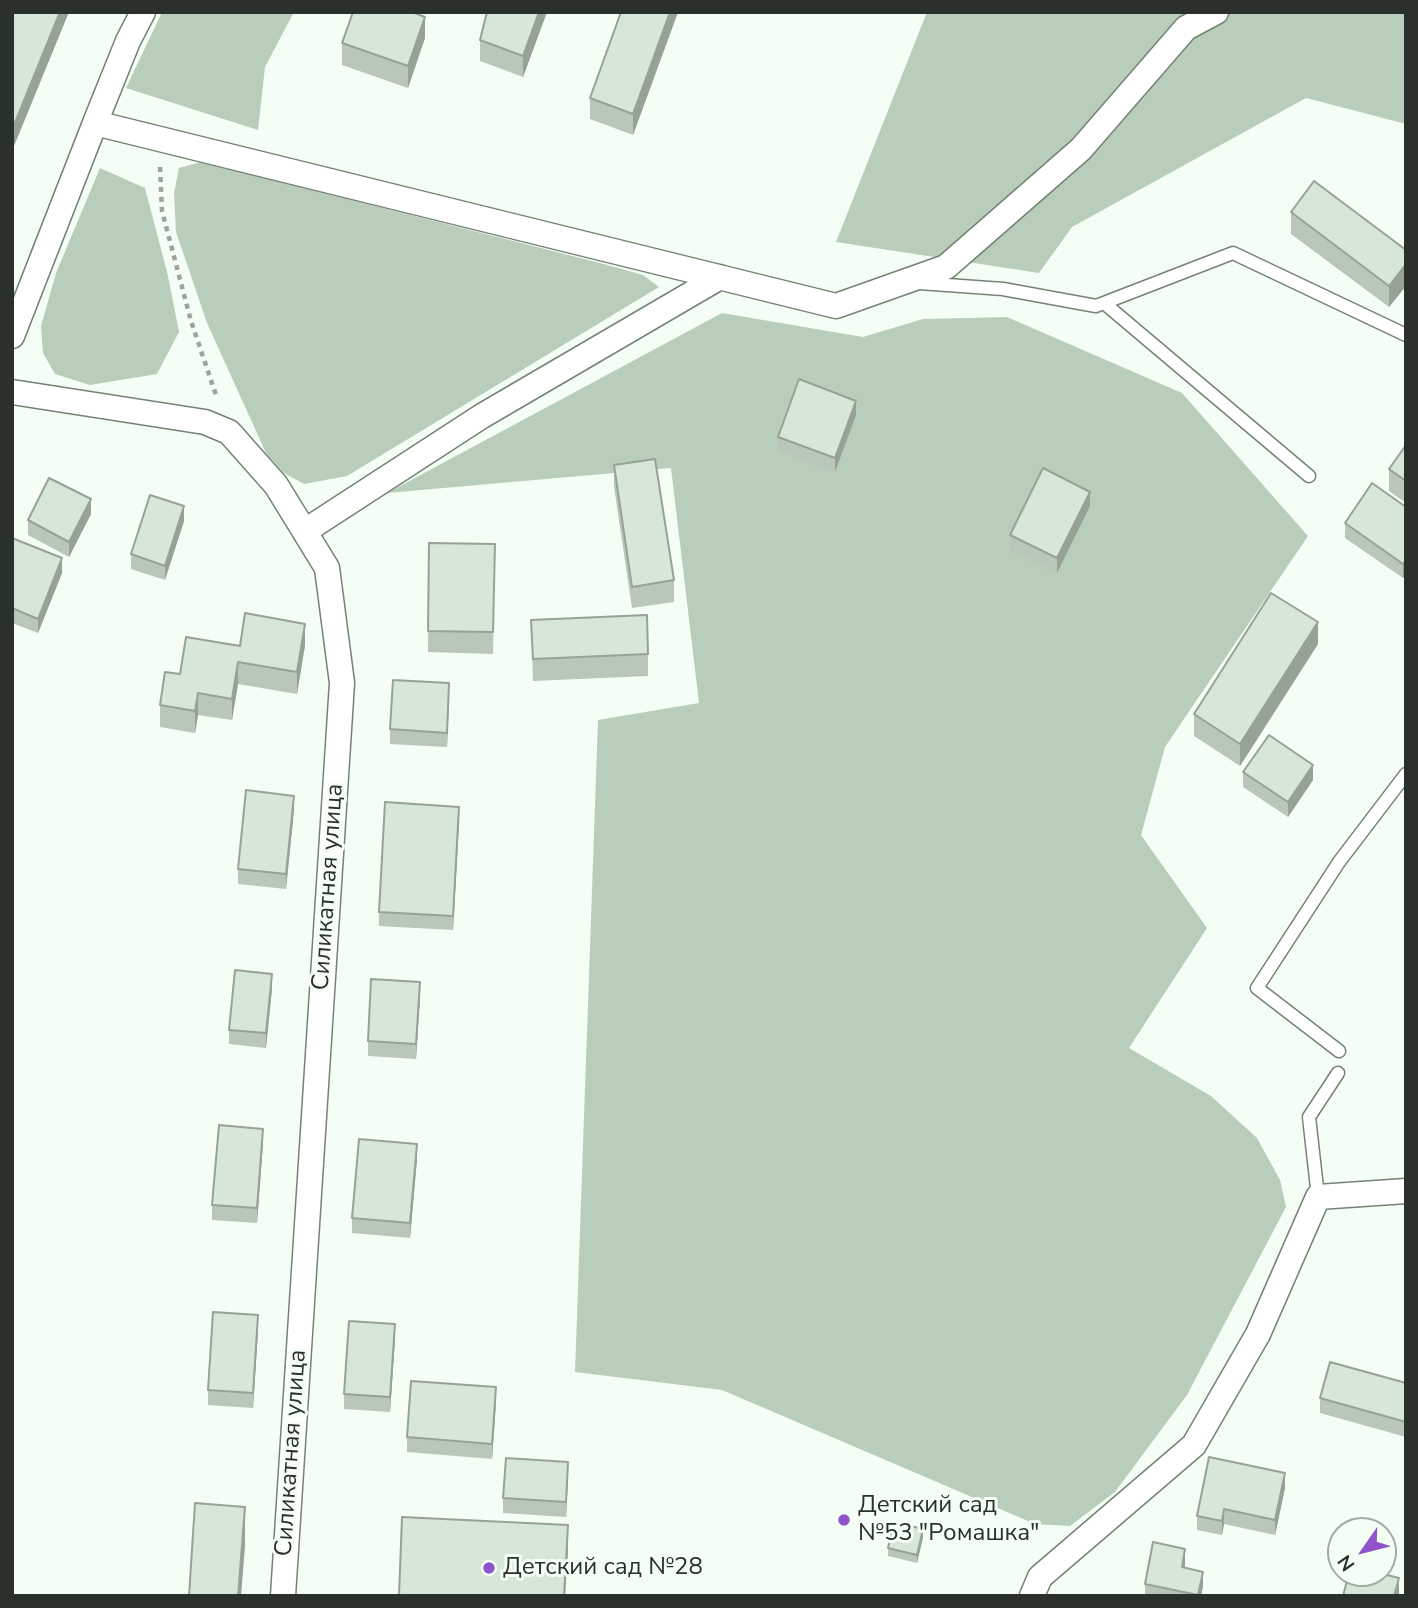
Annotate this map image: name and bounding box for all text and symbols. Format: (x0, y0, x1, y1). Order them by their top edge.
street label: Силикатная улица (307, 783, 351, 991)
street label: Силикатная улица (270, 1349, 314, 1557)
place label: Детский сад №53 "Ромашка" (858, 1492, 1040, 1548)
marker: Детский сад №53 "Ромашка" (836, 1512, 852, 1528)
north arrow (1327, 1517, 1397, 1587)
text: N (1332, 1550, 1361, 1576)
place label: Детский сад №28 (503, 1554, 703, 1582)
marker: Детский сад №28 (481, 1560, 497, 1576)

